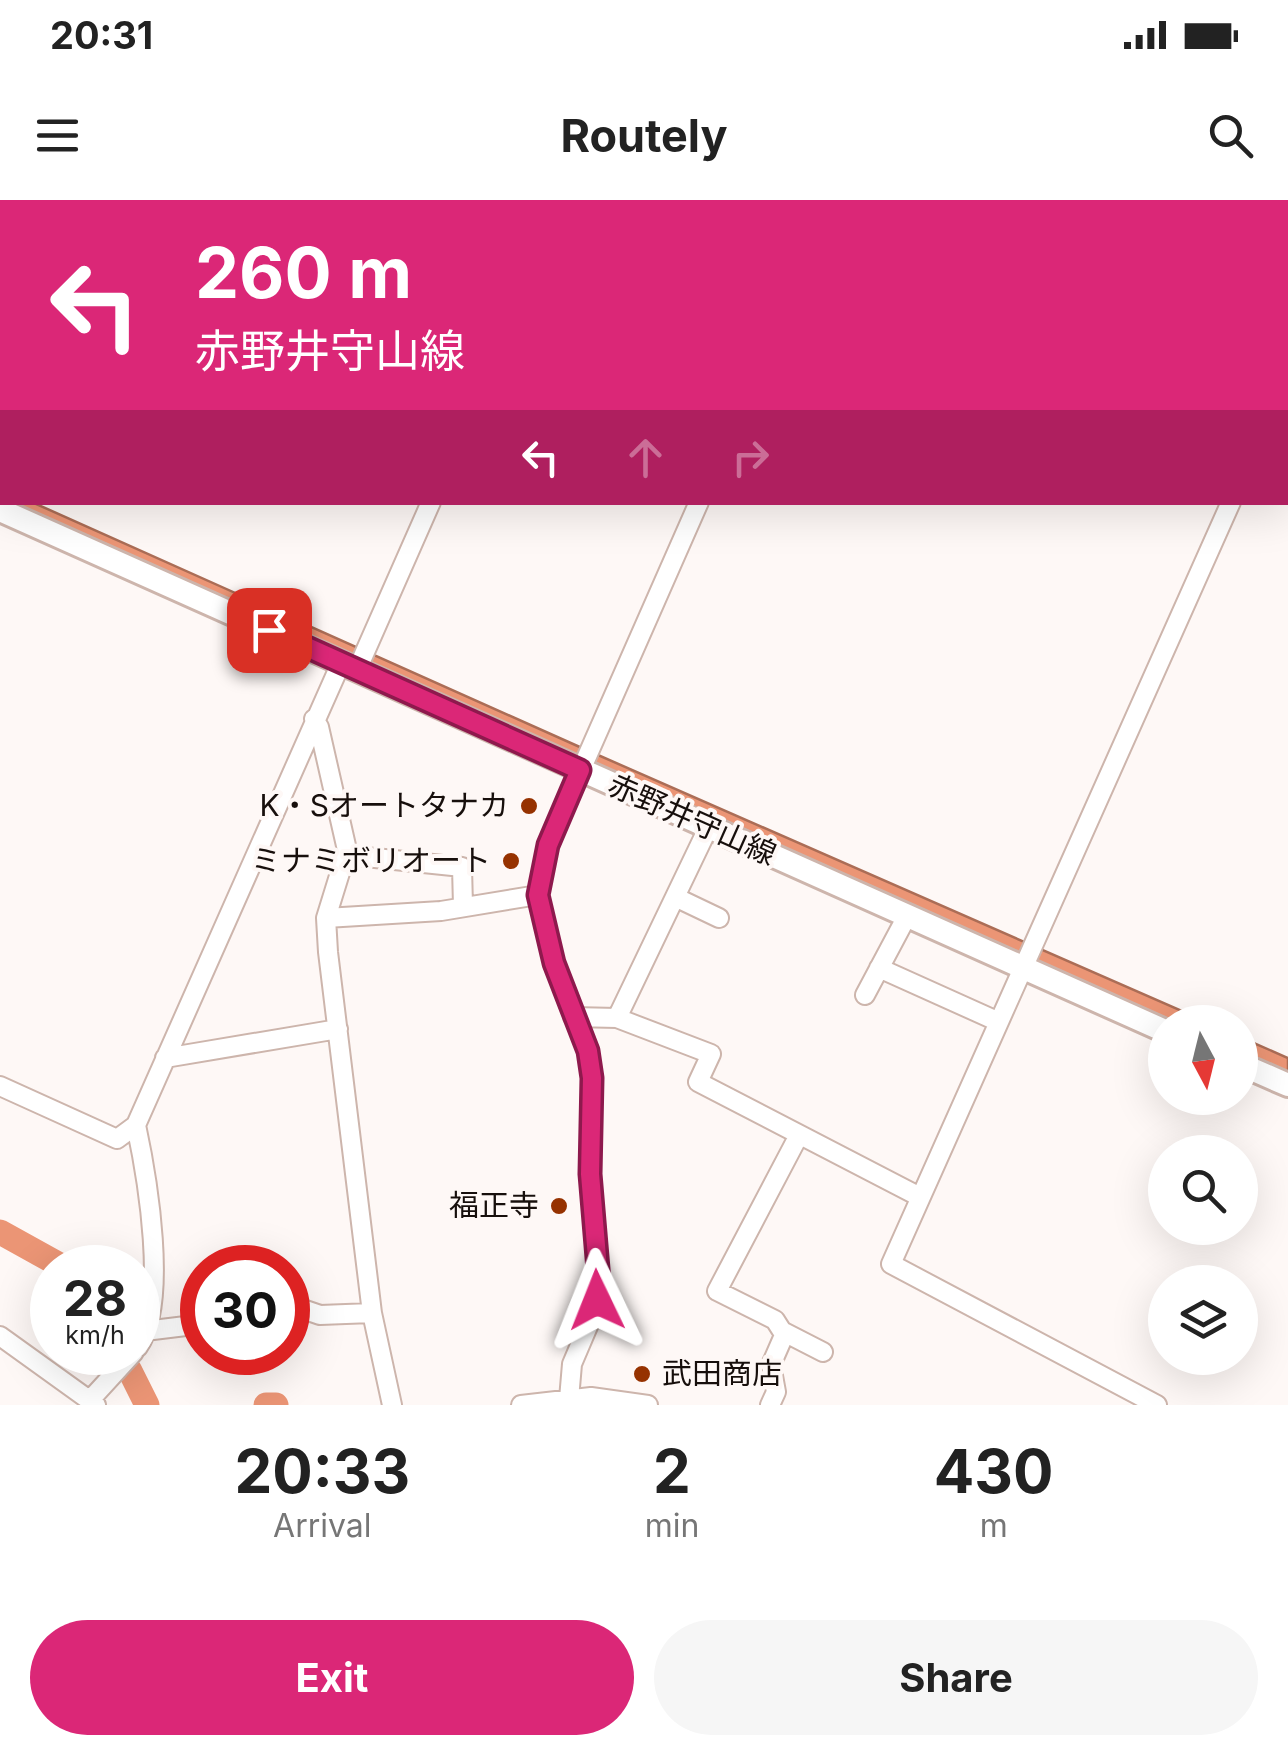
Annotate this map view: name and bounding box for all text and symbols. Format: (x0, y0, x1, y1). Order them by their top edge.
text: 20:31 (50, 12, 153, 58)
icon: menu (30, 108, 85, 163)
text: Routely (560, 108, 728, 163)
icon: search (1203, 108, 1258, 163)
text: 260 m (195, 230, 412, 315)
icon: left (30, 240, 160, 370)
text: 赤野井守山線 (195, 323, 465, 378)
icon: left (513, 430, 568, 485)
icon: ahead (618, 430, 673, 485)
icon: right (723, 430, 778, 485)
pin (227, 588, 312, 673)
icon: arrive (242, 603, 297, 658)
street label: 赤野井守山線 (603, 766, 782, 872)
place label: K・Sオートタナカ (260, 787, 509, 823)
marker: K・Sオートタナカ (518, 795, 540, 817)
place label: ミナミボリオート (251, 842, 491, 878)
marker: ミナミボリオート (500, 850, 522, 872)
north arrow (1148, 1005, 1258, 1115)
map controls (1148, 1005, 1258, 1375)
button: search (1148, 1135, 1258, 1245)
place label: 福正寺 (449, 1187, 539, 1223)
marker: 福正寺 (548, 1195, 570, 1217)
speed limit sign: 30 (180, 1245, 310, 1375)
position arrow (545, 1248, 649, 1352)
button: layers (1148, 1265, 1258, 1375)
text: 28 (63, 1268, 127, 1328)
text: km/h (65, 1320, 125, 1350)
place label: 武田商店 (662, 1355, 782, 1391)
marker: 武田商店 (631, 1363, 653, 1385)
text: 20:33 (234, 1435, 410, 1507)
text: 2 (653, 1435, 691, 1507)
text: 430 (934, 1435, 1054, 1507)
text: Arrival (273, 1506, 372, 1545)
text: min (645, 1506, 699, 1545)
text: m (980, 1506, 1008, 1545)
button: Exit (30, 1620, 634, 1735)
button: Share (654, 1620, 1258, 1735)

